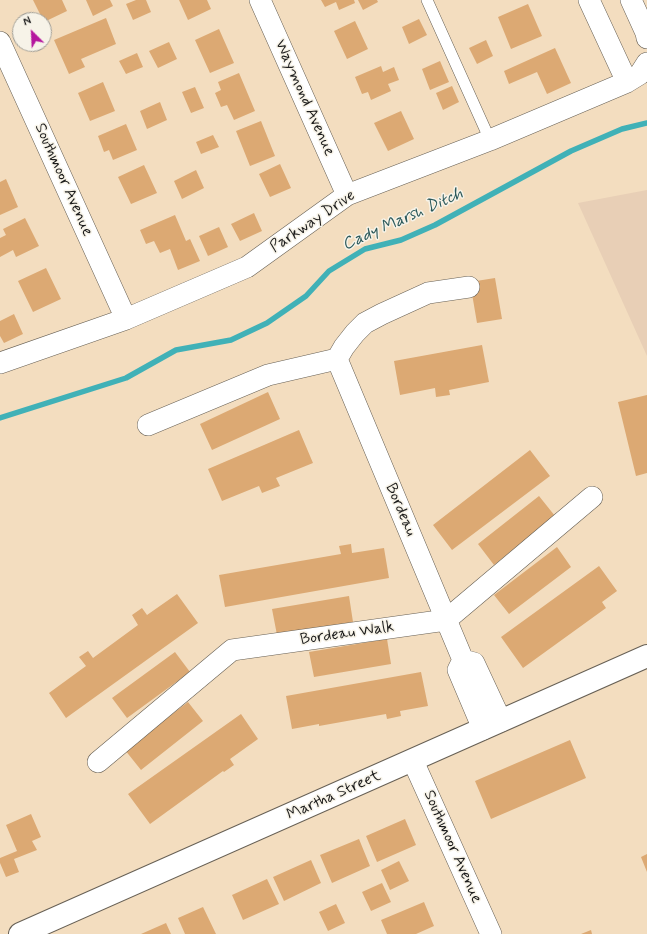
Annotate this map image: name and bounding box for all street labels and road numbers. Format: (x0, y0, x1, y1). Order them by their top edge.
street label: Waymond Avenue (270, 37, 338, 159)
street label: Southmoor Avenue (30, 121, 96, 239)
street label: Parkway Drive (267, 187, 359, 257)
street label: Bordeau (380, 481, 420, 539)
street label: Bordeau Walk (299, 618, 395, 650)
street label: Martha Street (284, 767, 384, 825)
street label: Southmoor Avenue (419, 788, 485, 906)

